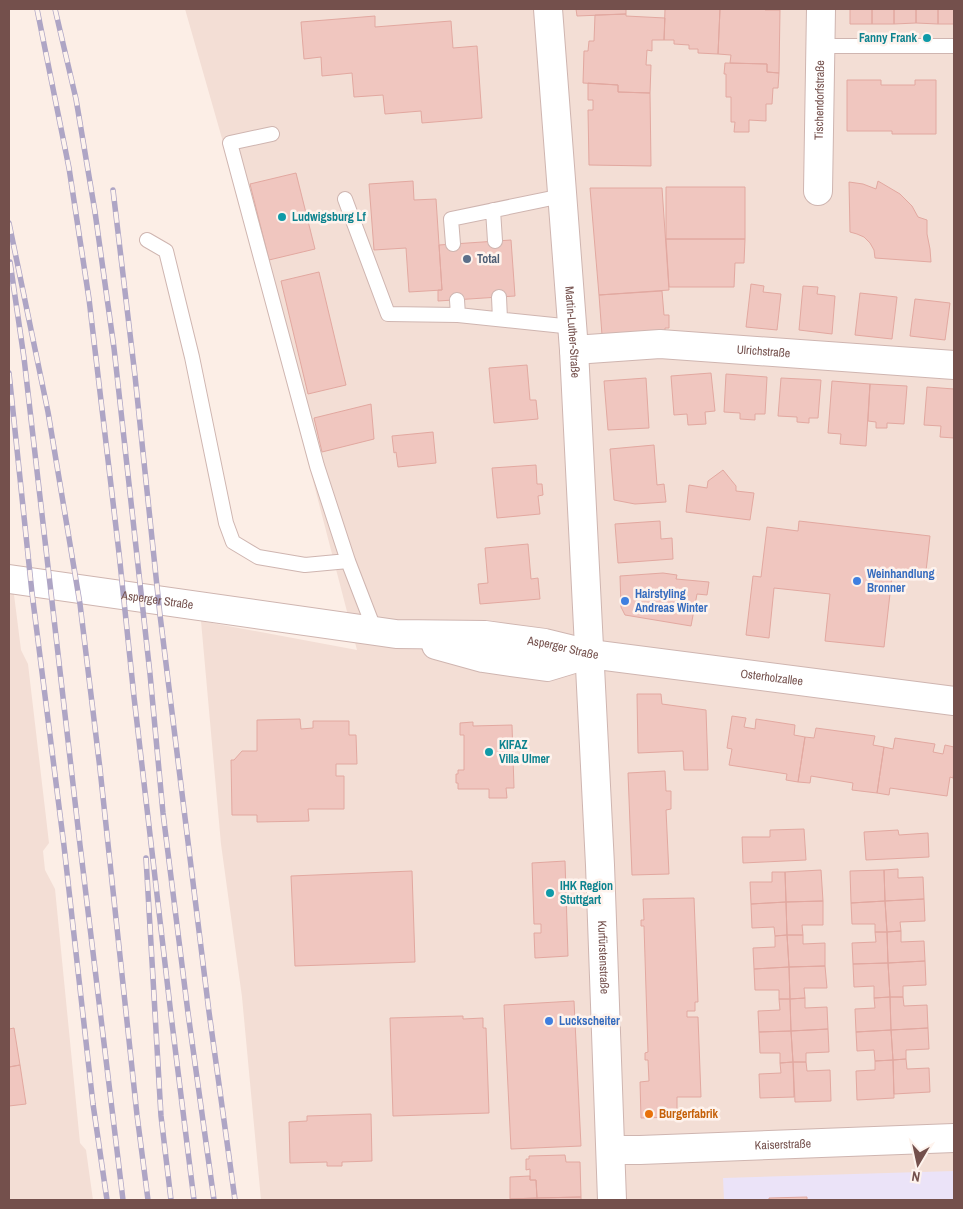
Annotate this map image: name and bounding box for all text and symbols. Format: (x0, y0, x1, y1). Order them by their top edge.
place label: Fanny Frank (859, 30, 918, 46)
marker: Fanny Frank (921, 32, 933, 44)
street label: Tischendorfstraße (811, 60, 828, 140)
place label: Ludwigsburg Lf (292, 209, 367, 225)
marker: Ludwigsburg Lf (276, 211, 288, 223)
place label: Total (477, 251, 500, 267)
marker: Total (461, 253, 473, 265)
street label: Martin-Luther-Straße (561, 286, 583, 378)
street label: Ulrichstraße (736, 342, 791, 361)
place label: Weinhandlung Bronner (867, 566, 935, 596)
marker: Weinhandlung Bronner (851, 575, 863, 587)
place label: Hairstyling Andreas Winter (635, 586, 708, 616)
street label: Asperger Straße (120, 587, 194, 613)
marker: Hairstyling Andreas Winter (619, 595, 631, 607)
street label: Asperger Straße (526, 633, 599, 663)
street label: Osterholzallee (739, 665, 804, 689)
place label: KIFAZ Villa Ulmer (499, 737, 550, 767)
marker: KIFAZ Villa Ulmer (483, 746, 495, 758)
place label: IHK Region Stuttgart (560, 878, 613, 908)
marker: IHK Region Stuttgart (544, 887, 556, 899)
street label: Kurfürstenstraße (594, 920, 613, 994)
place label: Luckscheiter (559, 1013, 620, 1029)
marker: Luckscheiter (543, 1015, 555, 1027)
place label: Burgerfabrik (659, 1106, 719, 1122)
marker: Burgerfabrik (643, 1108, 655, 1120)
street label: Kaiserstraße (754, 1135, 811, 1154)
north arrow (893, 1139, 943, 1189)
text: N (910, 1167, 921, 1186)

